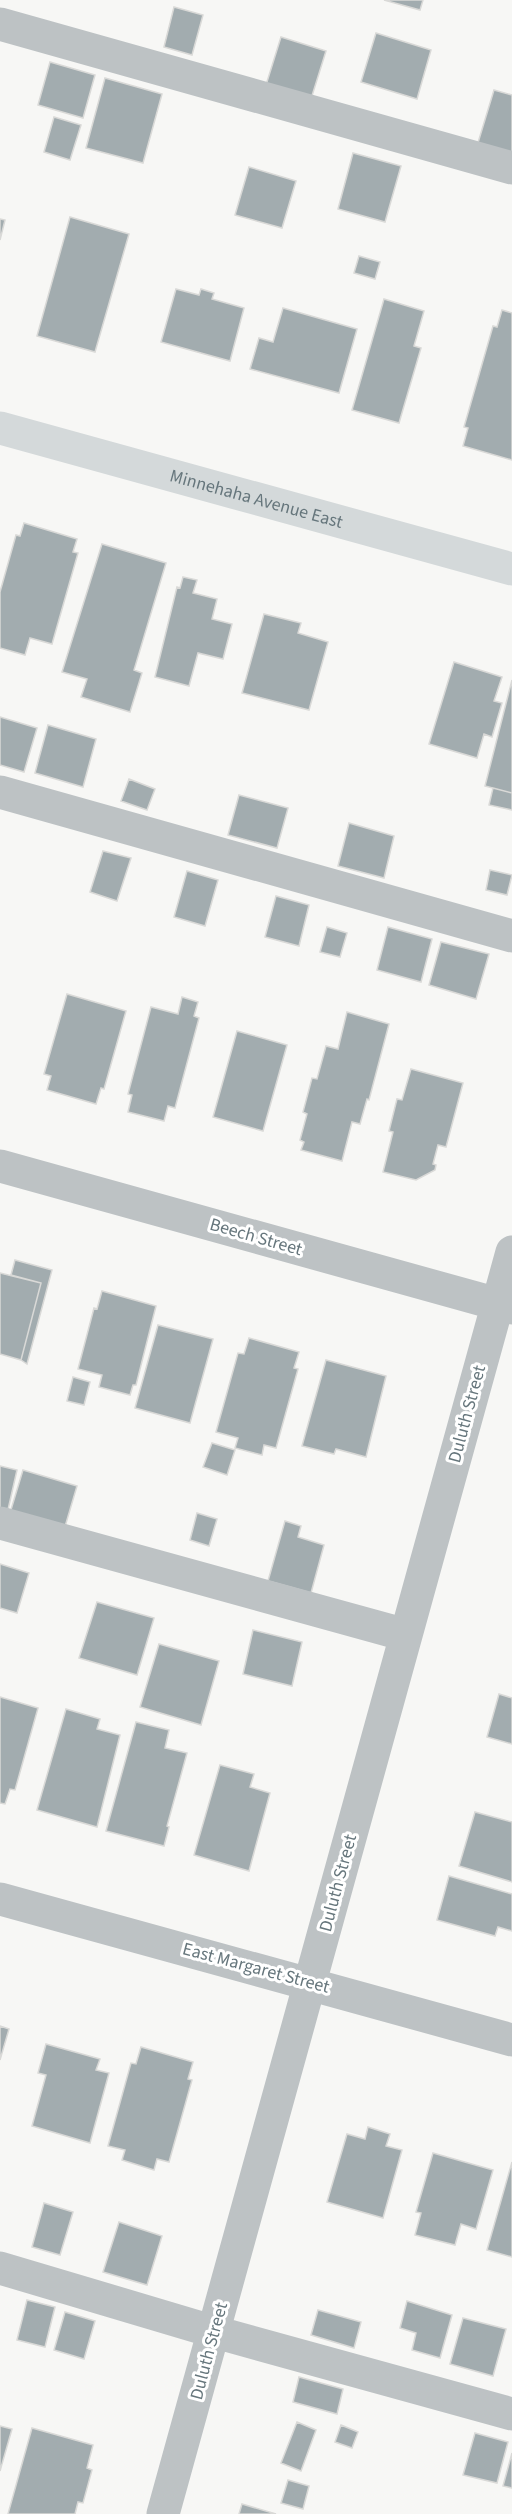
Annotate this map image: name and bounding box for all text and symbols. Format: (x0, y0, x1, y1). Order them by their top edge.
street label: Minnehaha Avenue East (167, 463, 346, 534)
street label: Beech Street (207, 1212, 305, 1262)
street label: Duluth Street (442, 1363, 492, 1465)
street label: Duluth Street (313, 1832, 363, 1934)
street label: East Margaret Street (180, 1936, 332, 2000)
street label: Duluth Street (184, 2300, 234, 2402)

